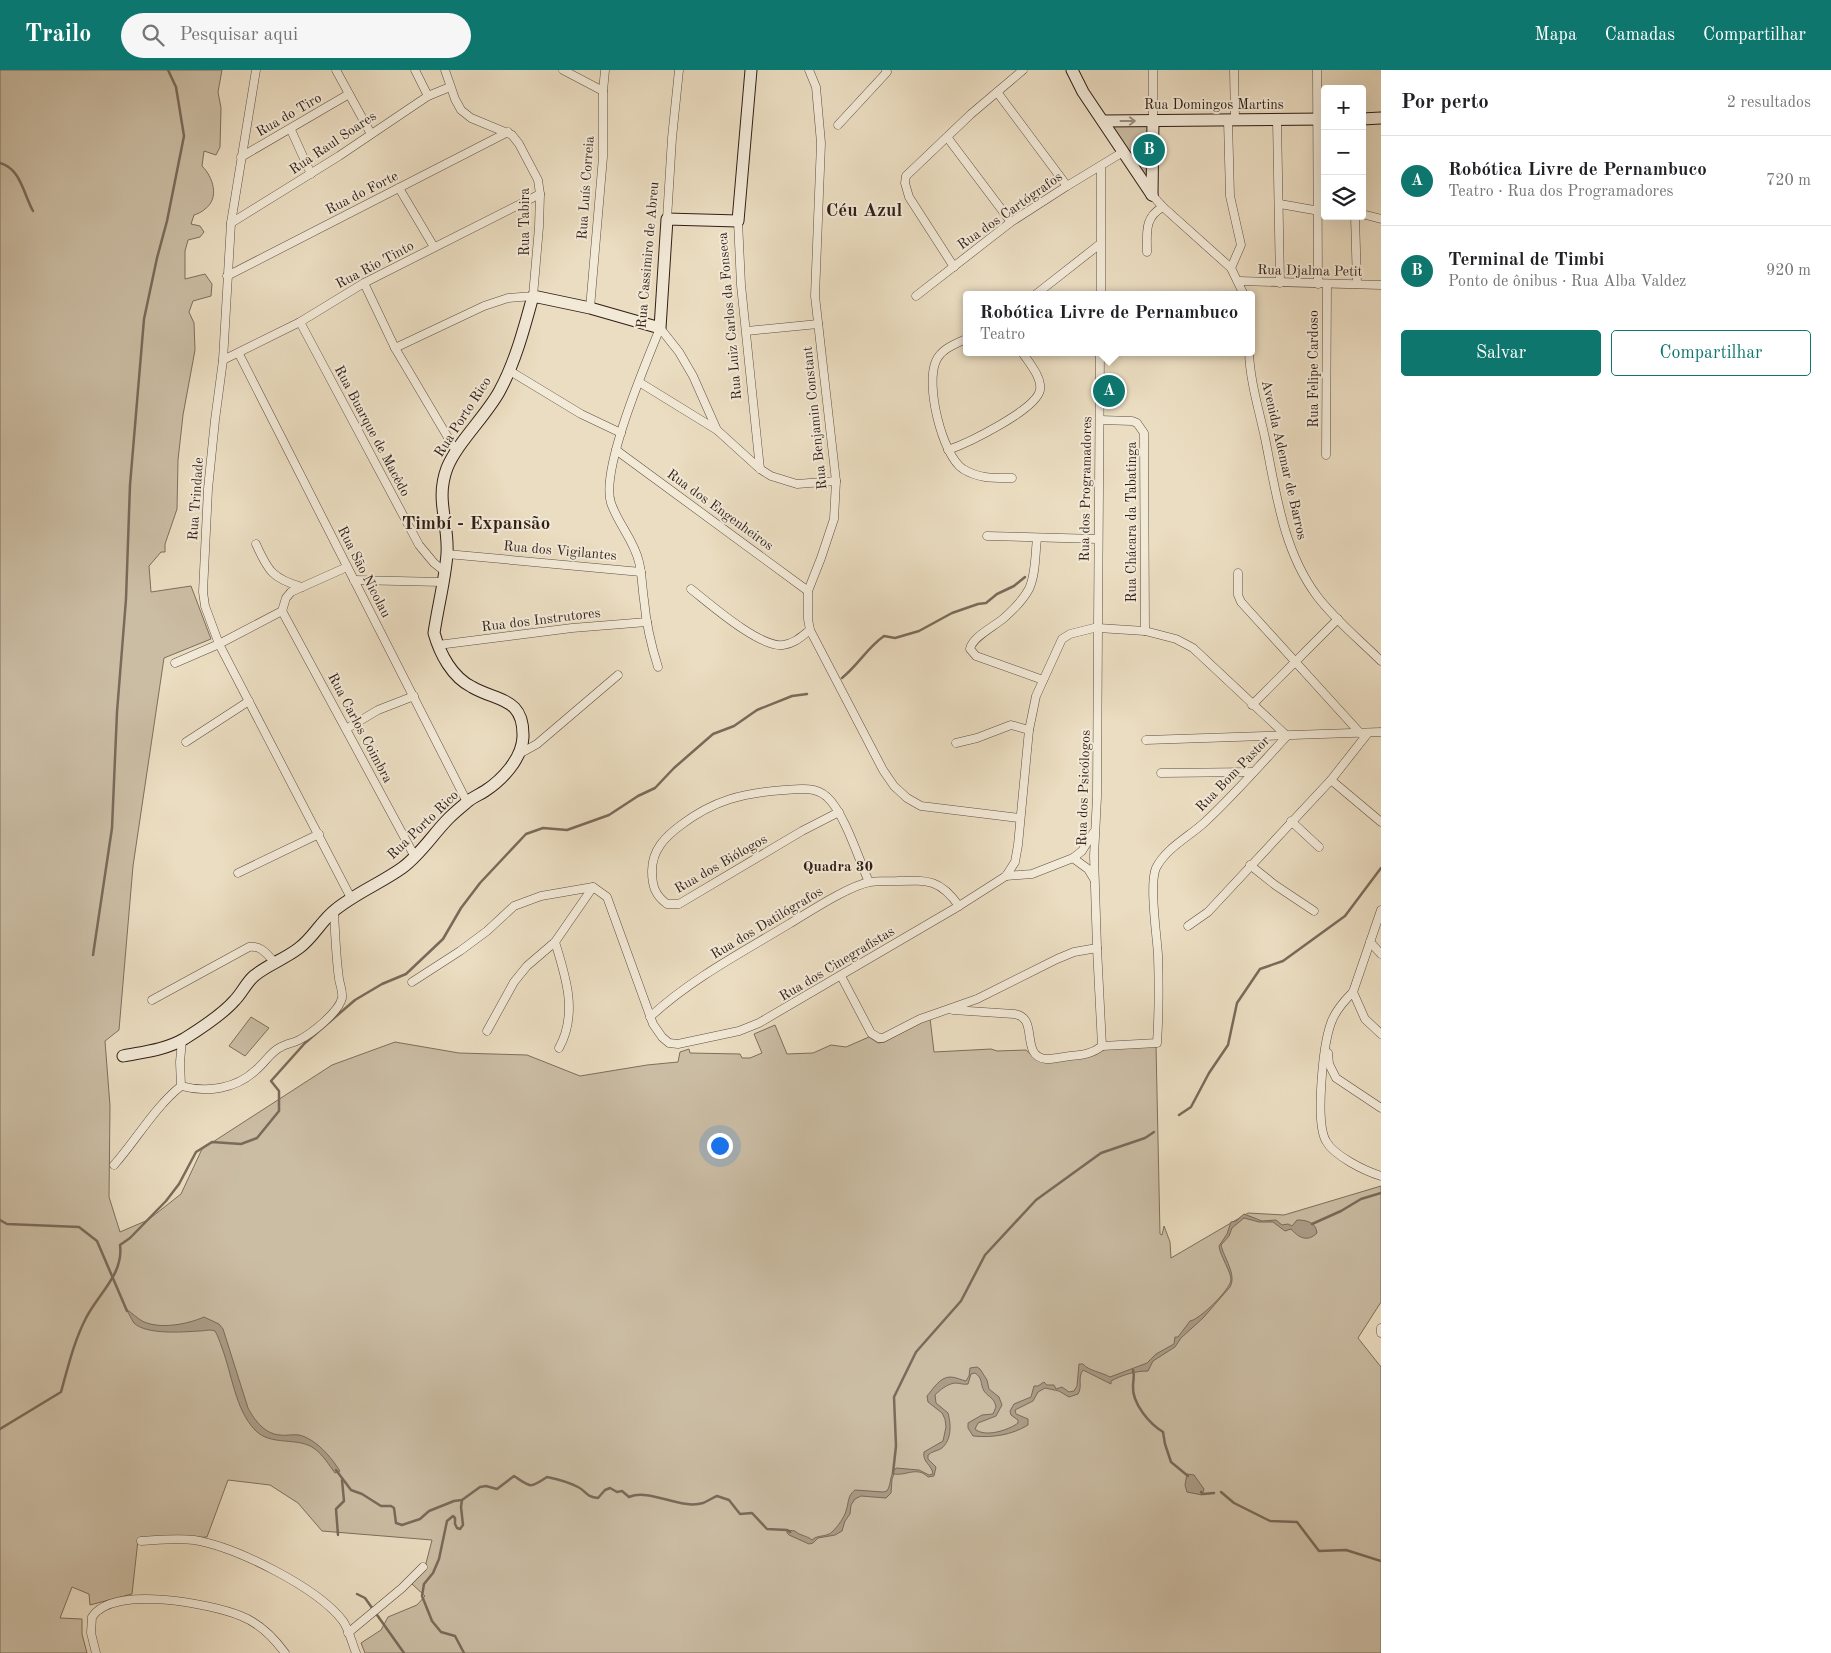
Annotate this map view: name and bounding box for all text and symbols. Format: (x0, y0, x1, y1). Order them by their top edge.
search box (121, 13, 471, 58)
icon: search (139, 21, 167, 49)
text: Trailo (25, 23, 91, 47)
text: Pesquisar aqui (179, 26, 298, 45)
text: Mapa (1535, 26, 1577, 44)
text: Camadas (1605, 26, 1675, 44)
text: Compartilhar (1703, 26, 1806, 44)
map controls (1321, 85, 1366, 220)
button: + (1321, 85, 1366, 130)
street label: Rua do Tiro (254, 91, 324, 139)
text: Por perto (1401, 92, 1489, 113)
text: 2 resultados (1727, 95, 1811, 111)
street label: Rua Domingos Martins (1144, 98, 1284, 112)
street label: Rua Raul Soares (287, 109, 379, 177)
one-way arrow (1120, 116, 1136, 126)
button: − (1321, 130, 1366, 175)
pin: B (1133, 131, 1165, 169)
street label: Rua Luís Correia (575, 136, 597, 240)
text: Robótica Livre de Pernambuco (1448, 161, 1707, 180)
street label: Rua do Forte (324, 169, 400, 217)
street label: Rua dos Cartógrafos (955, 170, 1065, 252)
text: A (1411, 173, 1423, 189)
text: 720 m (1766, 173, 1811, 189)
button: layers (1321, 175, 1366, 220)
street label: Rua Cassimiro de Abreu (635, 181, 661, 329)
text: Teatro · Rua dos Programadores (1448, 184, 1673, 200)
street label: Rua Tabira (518, 188, 532, 256)
district label: Céu Azul (826, 202, 902, 221)
street label: Rua Luiz Carlos da Fonseca (716, 231, 744, 401)
street label: Rua Rio Tinto (334, 239, 416, 291)
text: Terminal de Timbi (1448, 251, 1604, 270)
street label: Rua Djalma Petit (1257, 263, 1363, 279)
text: B (1411, 263, 1423, 279)
text: 920 m (1766, 263, 1811, 279)
text: Ponto de ônibus · Rua Alba Valdez (1448, 274, 1686, 290)
popup (963, 291, 1255, 356)
text: Robótica Livre de Pernambuco (980, 304, 1238, 323)
street label: Rua Felipe Cardoso (1307, 310, 1321, 428)
text: Teatro (980, 327, 1025, 343)
button: Salvar (1401, 330, 1601, 376)
button: Compartilhar (1611, 330, 1811, 376)
street label: Rua Benjamin Constant (801, 346, 829, 490)
street label: Rua Buarque de Macêdo (332, 363, 413, 499)
pin: A (1093, 372, 1125, 410)
street label: Rua Porto Rico (432, 374, 494, 460)
street label: Avenida Ademar de Barros (1259, 379, 1309, 541)
street label: Rua dos Programadores (1078, 416, 1094, 562)
street label: Rua Chácara da Tabatinga (1125, 441, 1139, 602)
street label: Rua Trindade (186, 457, 206, 541)
street label: Rua dos Engenheiros (664, 467, 776, 553)
district label: Timbí - Expansão (402, 515, 550, 534)
street label: Rua São Nicolau (335, 524, 393, 620)
street label: Rua dos Vigilantes (503, 539, 617, 563)
street label: Rua dos Instrutores (481, 606, 601, 634)
street label: Rua Carlos Coimbra (325, 671, 395, 785)
street label: Rua dos Psicólogos (1075, 730, 1093, 846)
street label: Rua Bom Pastor (1193, 733, 1273, 815)
street label: Rua Porto Rico (385, 788, 461, 862)
street label: Rua dos Biólogos (672, 832, 770, 896)
district label: Quadra 30 (803, 860, 873, 875)
street label: Rua dos Datilógrafos (709, 884, 825, 962)
street label: Rua dos Cinegrafistas (777, 924, 897, 1004)
your location (707, 1133, 733, 1159)

